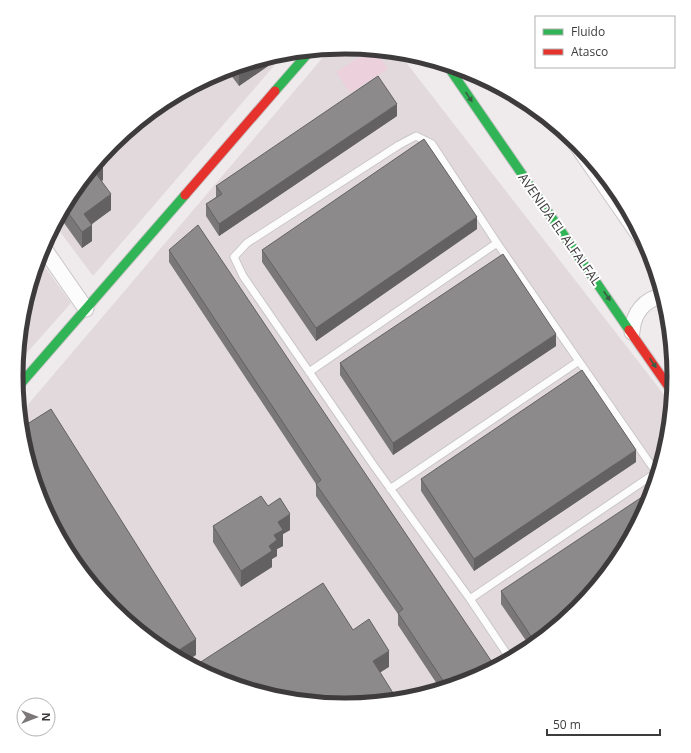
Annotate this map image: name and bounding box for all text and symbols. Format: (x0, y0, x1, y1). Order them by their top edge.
legend (535, 16, 675, 68)
text: Fluido (571, 23, 605, 40)
text: Atasco (571, 43, 608, 60)
one-way arrow (465, 92, 473, 102)
street label: AVENIDA EL ALFALFAL (514, 169, 606, 289)
one-way arrow (603, 291, 611, 301)
one-way arrow (649, 358, 657, 368)
north arrow (16, 697, 56, 737)
scale bar (547, 711, 660, 737)
text: N (39, 713, 54, 721)
text: 50 m (553, 716, 581, 733)

